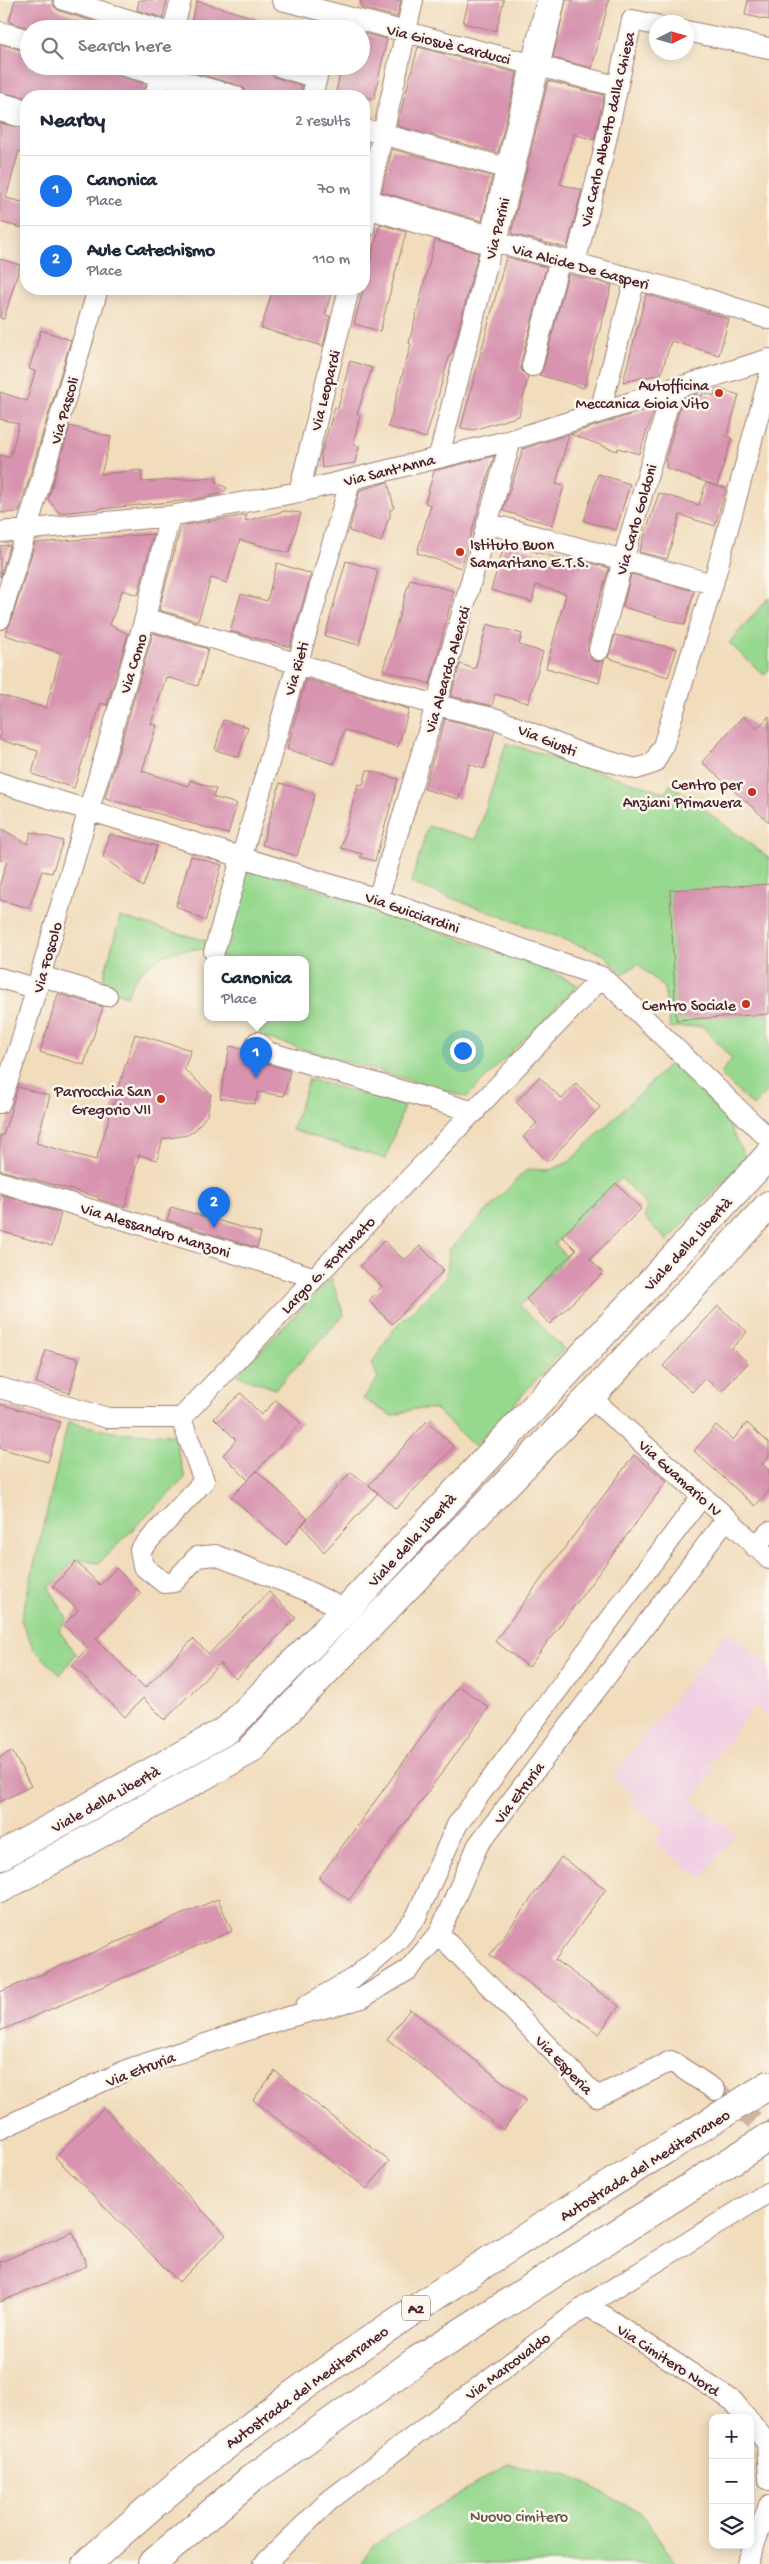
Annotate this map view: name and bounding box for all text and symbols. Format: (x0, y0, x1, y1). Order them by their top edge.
north arrow (649, 15, 694, 60)
search box (20, 20, 370, 75)
street label: Via Giosuè Carducci (383, 22, 512, 71)
street label: Via Carlo Alberto dalla Chiesa (577, 29, 641, 230)
icon: search (38, 34, 66, 62)
text: Search here (78, 36, 172, 59)
text: Nearby (40, 110, 105, 135)
text: 2 results (295, 113, 350, 132)
text: Canonica (87, 170, 157, 193)
text: 1 (53, 181, 59, 200)
text: 70 m (317, 181, 350, 200)
text: Place (87, 193, 122, 212)
street label: Via Parini (482, 196, 516, 263)
text: Aule Catechismo (87, 240, 215, 263)
street label: Via Alcide De Gasperi (509, 241, 651, 296)
text: 2 (52, 251, 60, 270)
text: 110 m (313, 251, 350, 270)
text: Place (87, 263, 122, 282)
street label: Via Leopardi (308, 348, 347, 434)
street label: Via Pascoli (47, 375, 85, 448)
place label: Autofficina Meccanica Gioia Vito (575, 378, 710, 415)
marker: Autofficina Meccanica Gioia Vito (713, 387, 725, 399)
street label: Via Sant'Anna (341, 452, 438, 493)
street label: Via Carlo Goldoni (613, 462, 663, 579)
place label: Istituto Buon Samaritano E.T.S. (470, 537, 589, 574)
marker: Istituto Buon Samaritano E.T.S. (454, 546, 466, 558)
street label: Via Aleardo Aleardi (422, 604, 477, 736)
street label: Via Como (117, 632, 153, 697)
street label: Via Rieti (281, 640, 315, 699)
street label: Via Giusti (513, 721, 579, 763)
place label: Centro per Anziani Primavera (623, 777, 743, 814)
marker: Centro per Anziani Primavera (746, 786, 758, 798)
street label: Via Guicciardini (361, 889, 462, 939)
street label: Via Foscolo (30, 920, 69, 997)
popup (204, 956, 309, 1021)
text: Canonica (222, 968, 291, 991)
text: Place (222, 991, 256, 1010)
place label: Centro Sociale (642, 998, 737, 1017)
marker: Centro Sociale (740, 998, 752, 1010)
pin: 1 (240, 1037, 272, 1078)
your location (450, 1038, 476, 1064)
place label: Parrocchia San Gregorio VII (53, 1084, 151, 1121)
marker: Parrocchia San Gregorio VII (155, 1093, 167, 1105)
pin: 2 (198, 1187, 230, 1228)
street label: Viale della Libertà (641, 1194, 739, 1297)
street label: Via Alessandro Manzoni (77, 1200, 232, 1264)
street label: Largo G. Fortunato (278, 1214, 381, 1319)
street label: Via Guamario IV (632, 1436, 724, 1522)
street label: Viale della Libertà (365, 1490, 463, 1593)
street label: Via Etruria (491, 1758, 551, 1830)
street label: Viale della Libertà (48, 1763, 165, 1839)
street label: Via Esperia (529, 2032, 596, 2101)
street label: Via Etruria (103, 2049, 180, 2094)
street label: Autostrada del Mediterraneo (557, 2107, 734, 2227)
road number: A2 (402, 2296, 430, 2320)
street label: Via Cimitero Nord (611, 2321, 723, 2403)
street label: Autostrada del Mediterraneo (223, 2323, 393, 2454)
street label: Via Marcovaldo (462, 2330, 555, 2407)
map controls (709, 2414, 754, 2549)
button: + (709, 2414, 754, 2459)
button: − (709, 2459, 754, 2504)
button: layers (709, 2504, 754, 2549)
park label: Nuovo cimitero (470, 2509, 568, 2528)

